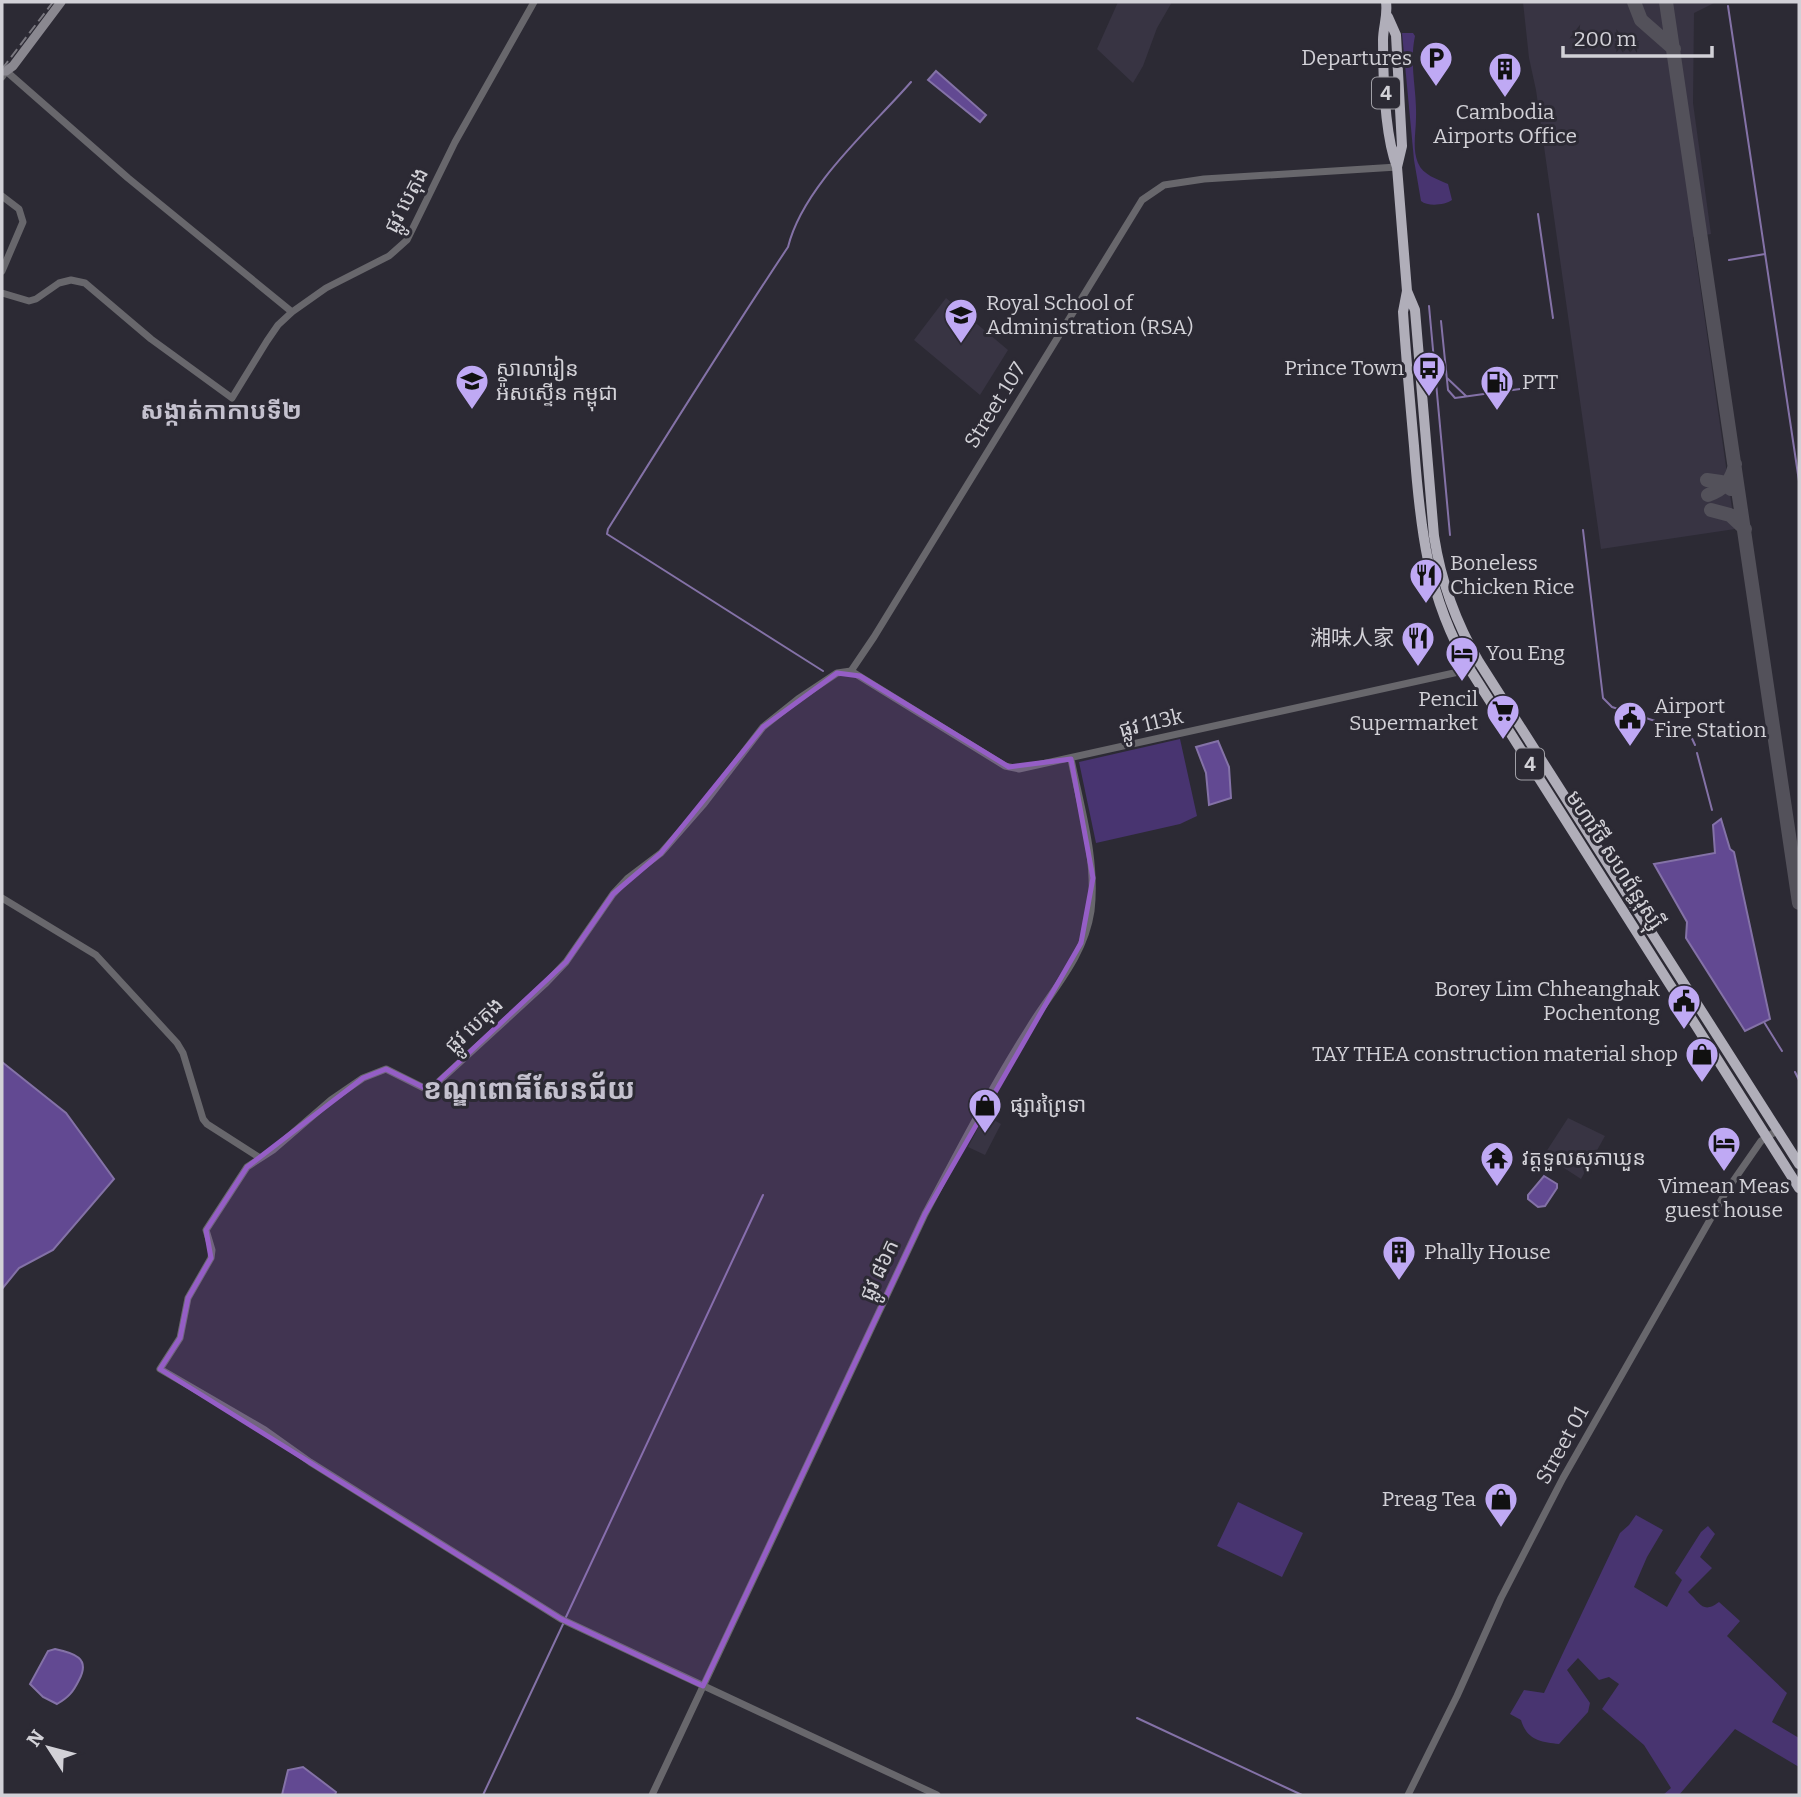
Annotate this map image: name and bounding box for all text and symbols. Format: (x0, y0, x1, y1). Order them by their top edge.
scale bar (1563, 14, 1712, 58)
text: 200 m (1574, 26, 1637, 52)
parking icon: Departures (1417, 39, 1455, 88)
place label: Departures (1301, 45, 1412, 71)
building icon: Cambodia Airports Office (1486, 50, 1524, 99)
road number: 4 (1372, 78, 1400, 108)
place label: Cambodia Airports Office (1433, 99, 1577, 149)
street label: ផ្លូវ បេតុង (378, 163, 440, 240)
place label: Royal School of Administration (RSA) (986, 290, 1193, 340)
school or university icon: Royal School of Administration (RSA) (942, 296, 980, 345)
bus stop icon: Prince Town (1410, 349, 1448, 398)
place label: សាលារៀន អ៉ិសស្ទើន កម្ពុជា (496, 355, 618, 412)
place label: Prince Town (1284, 355, 1404, 381)
street label: Street 107 (959, 357, 1032, 453)
school or university icon: សាលារៀន អ៉ិសស្ទើន កម្ពុជា (453, 362, 491, 411)
fuel station icon: PTT (1478, 363, 1516, 412)
place label: PTT (1522, 369, 1558, 395)
district label: សង្កាត់កាកាបទី២ (140, 397, 302, 426)
place label: Boneless Chicken Rice (1450, 550, 1574, 600)
restaurant icon: Boneless Chicken Rice (1407, 556, 1445, 605)
restaurant icon: 湘味人家 (1399, 619, 1437, 668)
place label: 湘味人家 (1310, 625, 1394, 651)
hotel icon: You Eng (1443, 634, 1481, 683)
place label: You Eng (1486, 640, 1565, 666)
place label: Pencil Supermarket (1349, 686, 1478, 736)
supermarket icon: Pencil Supermarket (1484, 692, 1522, 741)
place label: Airport Fire Station (1654, 693, 1767, 743)
public building icon: Airport Fire Station (1611, 699, 1649, 748)
street label: ផ្លូវ 113k (1116, 703, 1187, 749)
road number: 4 (1516, 748, 1544, 779)
street label: មហាវិថី សហព័ន្ធរុស្ស៊ី (1556, 785, 1670, 937)
place label: Borey Lim Chheanghak Pochentong (1435, 976, 1660, 1026)
public building icon: Borey Lim Chheanghak Pochentong (1665, 982, 1703, 1031)
street label: ផ្លូវ បេតុង (439, 991, 513, 1063)
shop icon: TAY THEA construction material shop (1683, 1035, 1721, 1084)
place label: TAY THEA construction material shop (1312, 1041, 1678, 1067)
district label: ខណ្ឌពោធិ៍សែនជ័យ (423, 1071, 635, 1106)
shop icon: ផ្សារព្រៃទា (966, 1086, 1004, 1135)
place label: ផ្សារព្រៃទា (1010, 1092, 1086, 1118)
hotel icon: Vimean Meas guest house (1705, 1124, 1743, 1173)
temple icon: វត្តទួលសុភាឃួន (1478, 1139, 1516, 1188)
place label: វត្តទួលសុភាឃួន (1522, 1145, 1646, 1172)
place label: Vimean Meas guest house (1658, 1173, 1790, 1223)
building icon: Phally House (1380, 1233, 1418, 1282)
street label: ផ្លូវ ៨៦ក (854, 1235, 910, 1307)
place label: Phally House (1424, 1239, 1551, 1265)
street label: Street 01 (1530, 1401, 1594, 1489)
shop icon: Preag Tea (1482, 1480, 1520, 1529)
place label: Preag Tea (1382, 1486, 1476, 1512)
north arrow (14, 1713, 84, 1783)
text: N (22, 1725, 49, 1751)

